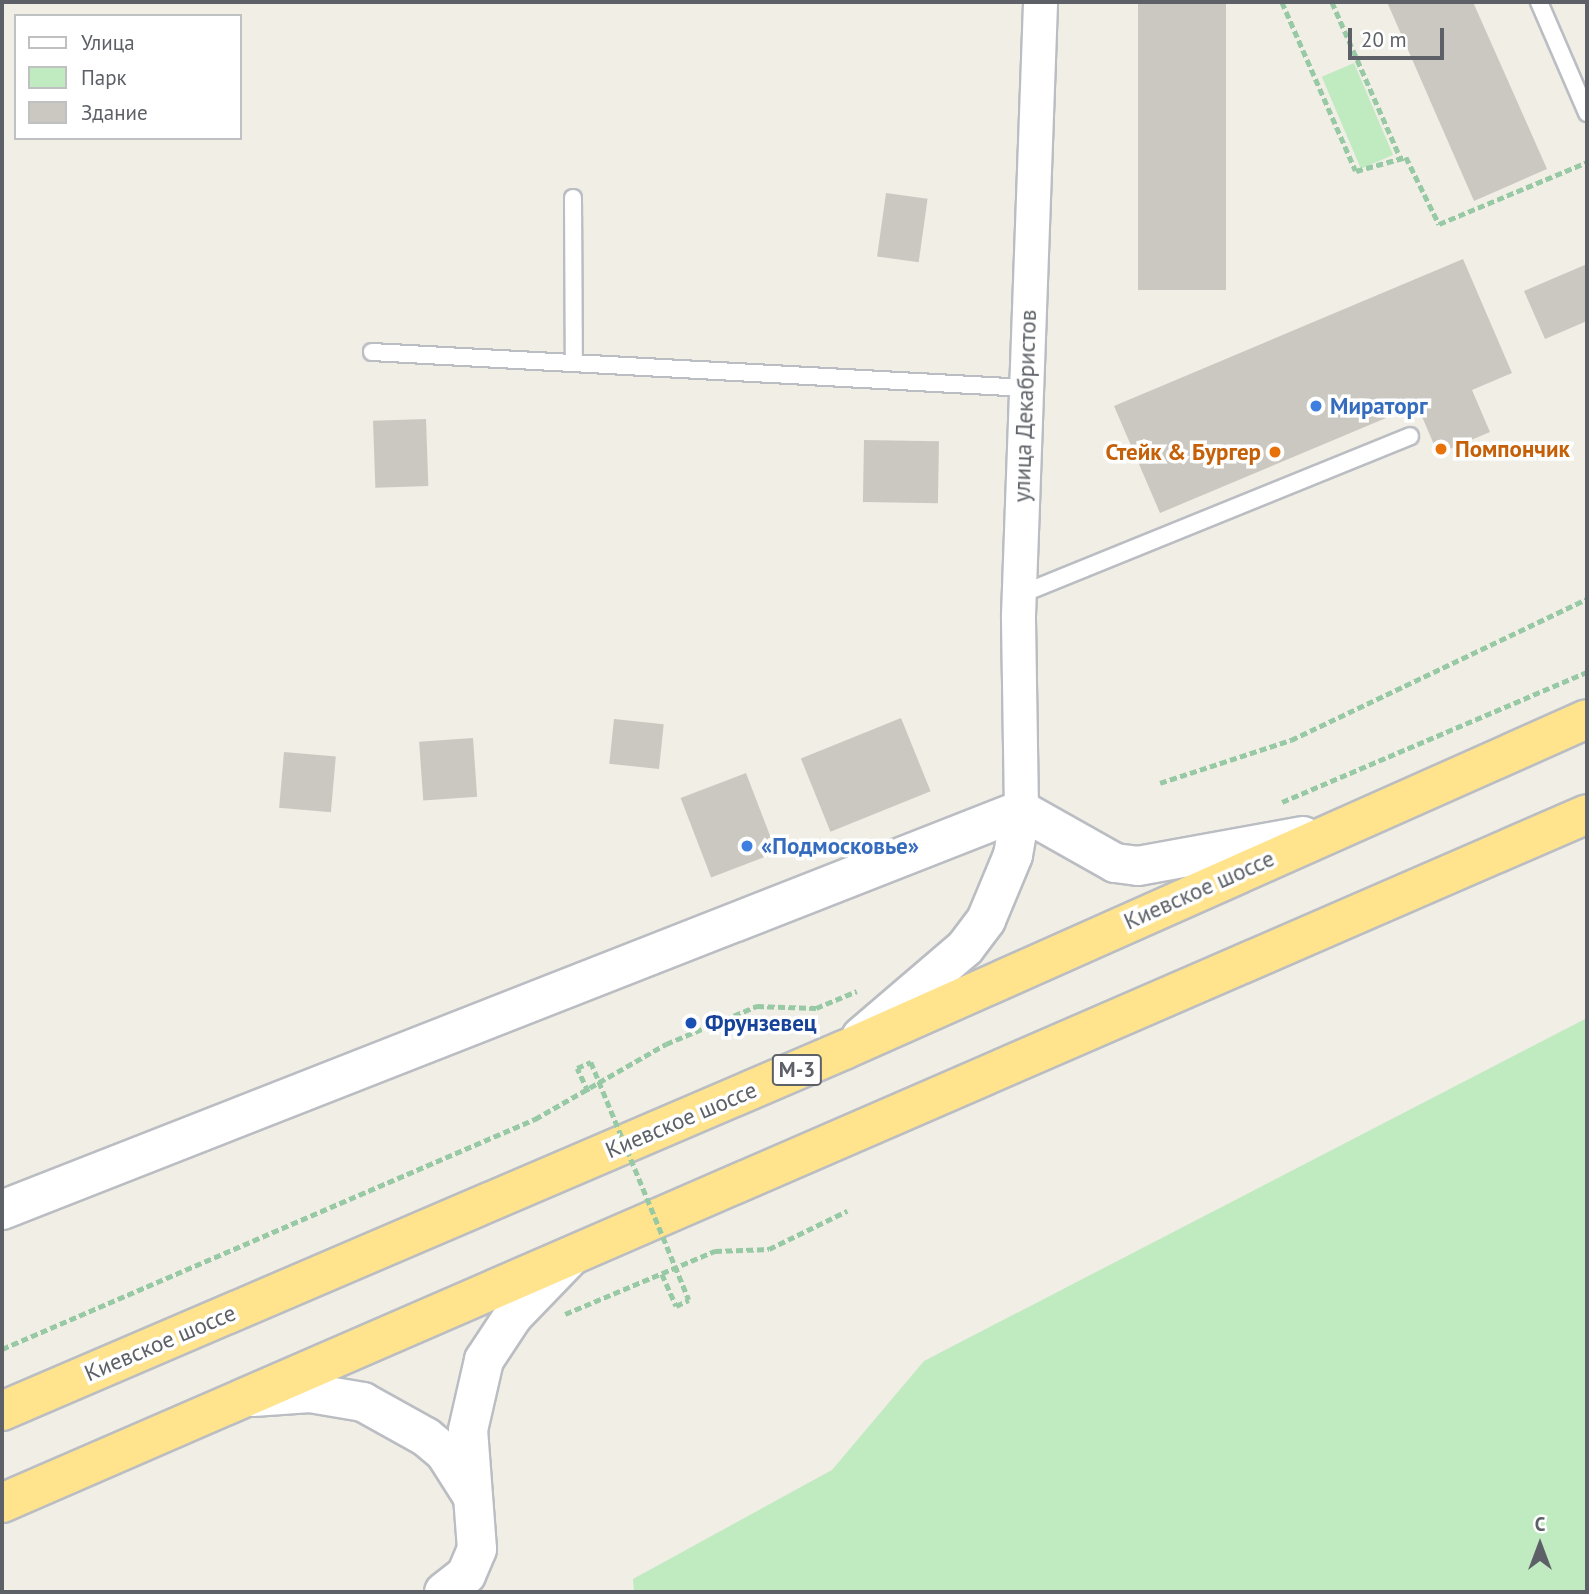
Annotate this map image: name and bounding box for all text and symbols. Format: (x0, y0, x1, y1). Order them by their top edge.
legend (14, 14, 242, 140)
scale bar (1351, 14, 1447, 58)
text: 20 m (1361, 26, 1407, 53)
text: Улица (81, 29, 135, 56)
text: Парк (81, 64, 127, 91)
text: Здание (81, 99, 148, 126)
street label: улица Декабристов (1008, 309, 1042, 503)
place label: Мираторг (1330, 392, 1428, 420)
marker: Мираторг (1308, 398, 1324, 414)
place label: Помпончик (1455, 435, 1570, 463)
place label: Стейк & Бургер (1105, 438, 1261, 466)
marker: Помпончик (1433, 441, 1449, 457)
marker: Стейк & Бургер (1267, 444, 1283, 460)
place label: «Подмосковье» (761, 832, 919, 860)
marker: «Подмосковье» (739, 838, 755, 854)
street label: Киевское шоссе (1120, 845, 1278, 935)
place label: Фрунзевец (705, 1009, 817, 1037)
marker: Фрунзевец (683, 1015, 699, 1031)
road number: М-3 (771, 1052, 823, 1088)
street label: Киевское шоссе (601, 1076, 761, 1164)
street label: Киевское шоссе (80, 1299, 240, 1387)
north arrow (1505, 1510, 1575, 1580)
text: С (1535, 1512, 1545, 1536)

